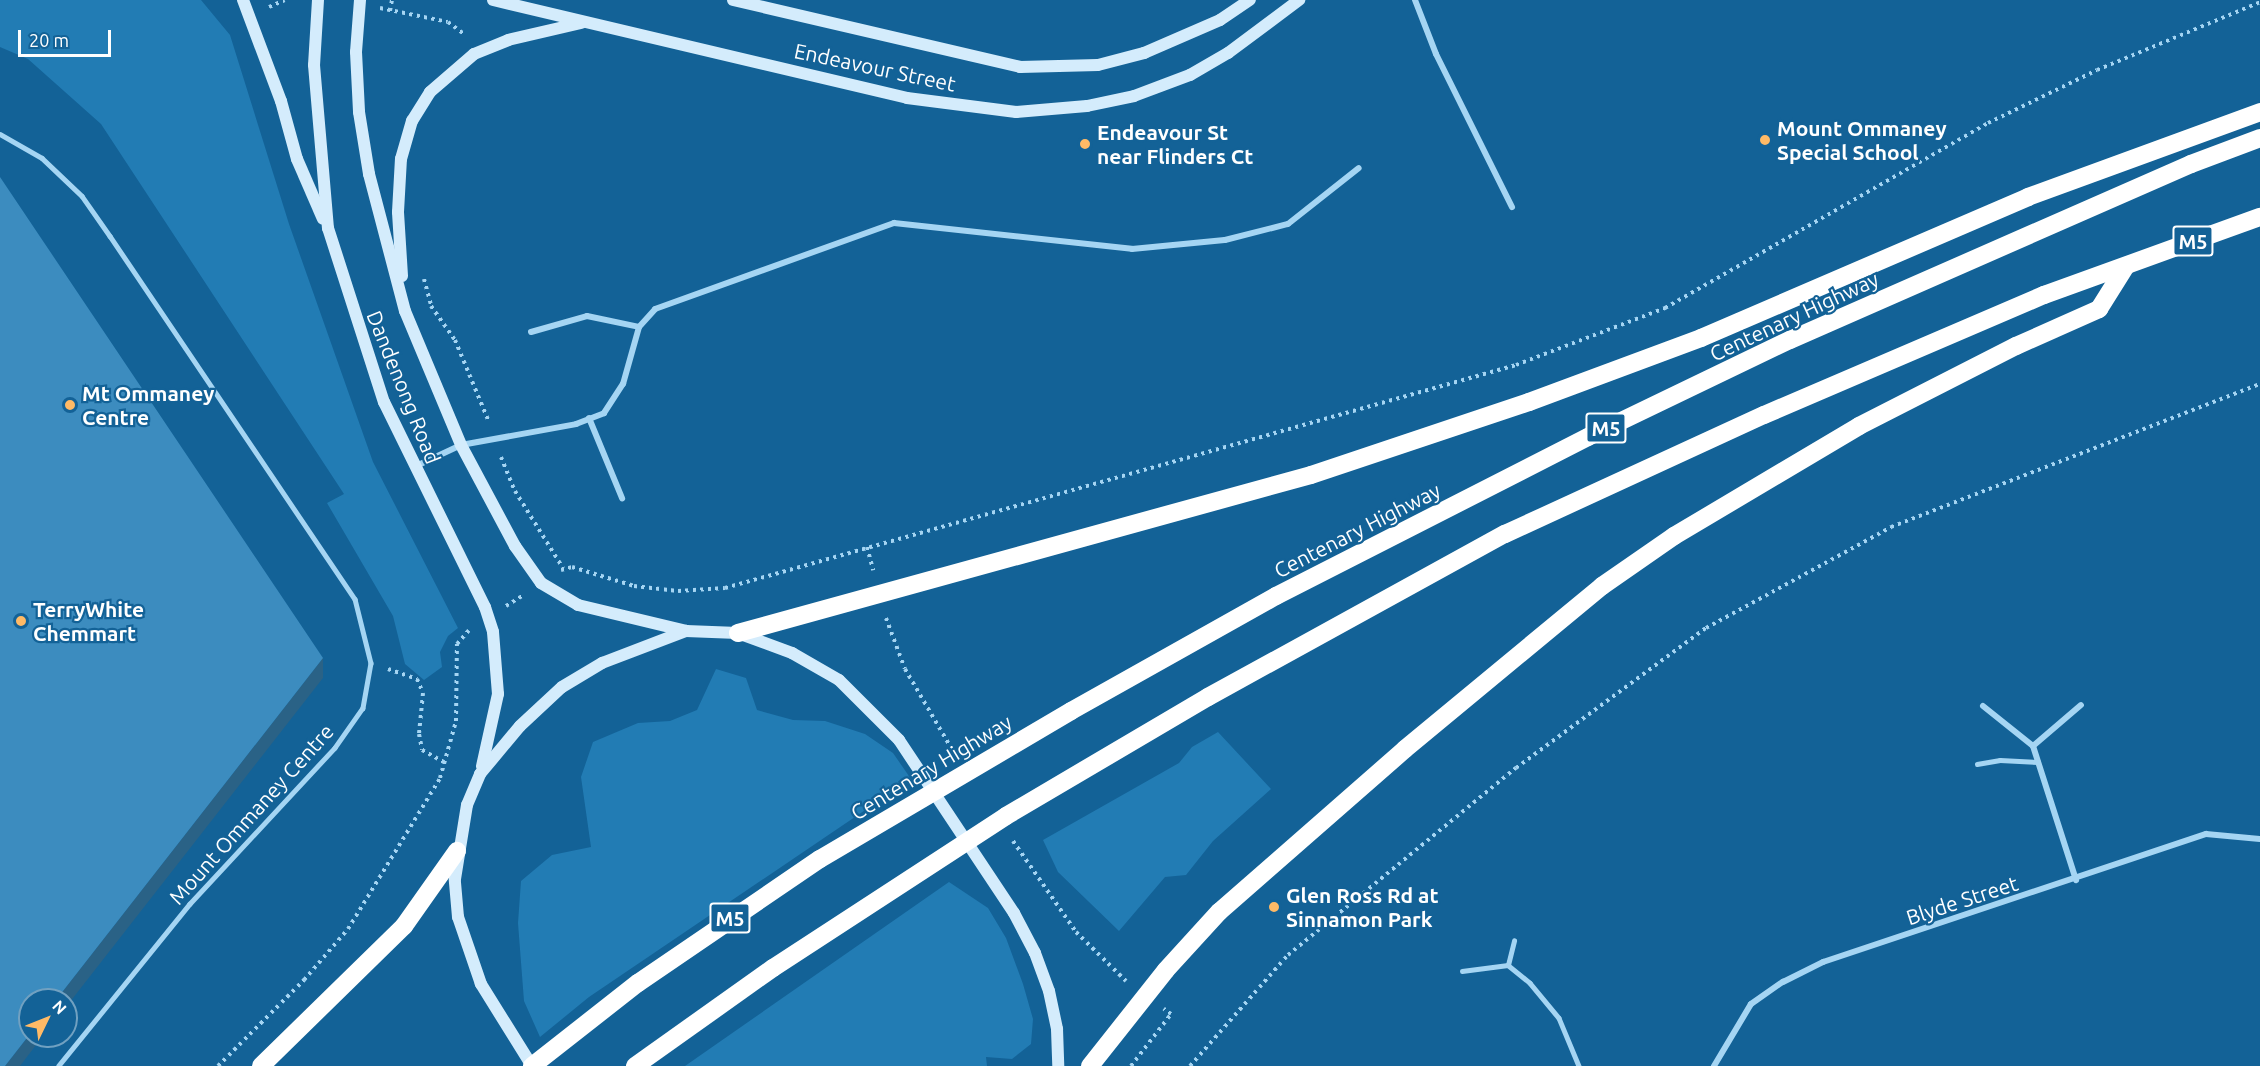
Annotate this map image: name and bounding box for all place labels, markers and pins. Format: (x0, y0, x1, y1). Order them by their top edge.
place label: Mount Ommaney Special School (1777, 115, 1947, 165)
place label: Endeavour St near Flinders Ct (1097, 119, 1253, 169)
marker: Mount Ommaney Special School (1758, 133, 1772, 147)
marker: Endeavour St near Flinders Ct (1078, 137, 1092, 151)
place label: Mt Ommaney Centre (82, 380, 214, 430)
marker: Mt Ommaney Centre (63, 398, 77, 412)
place label: TerryWhite Chemmart (33, 596, 144, 646)
marker: TerryWhite Chemmart (14, 614, 28, 628)
place label: Glen Ross Rd at Sinnamon Park (1286, 882, 1438, 932)
marker: Glen Ross Rd at Sinnamon Park (1267, 900, 1281, 914)

